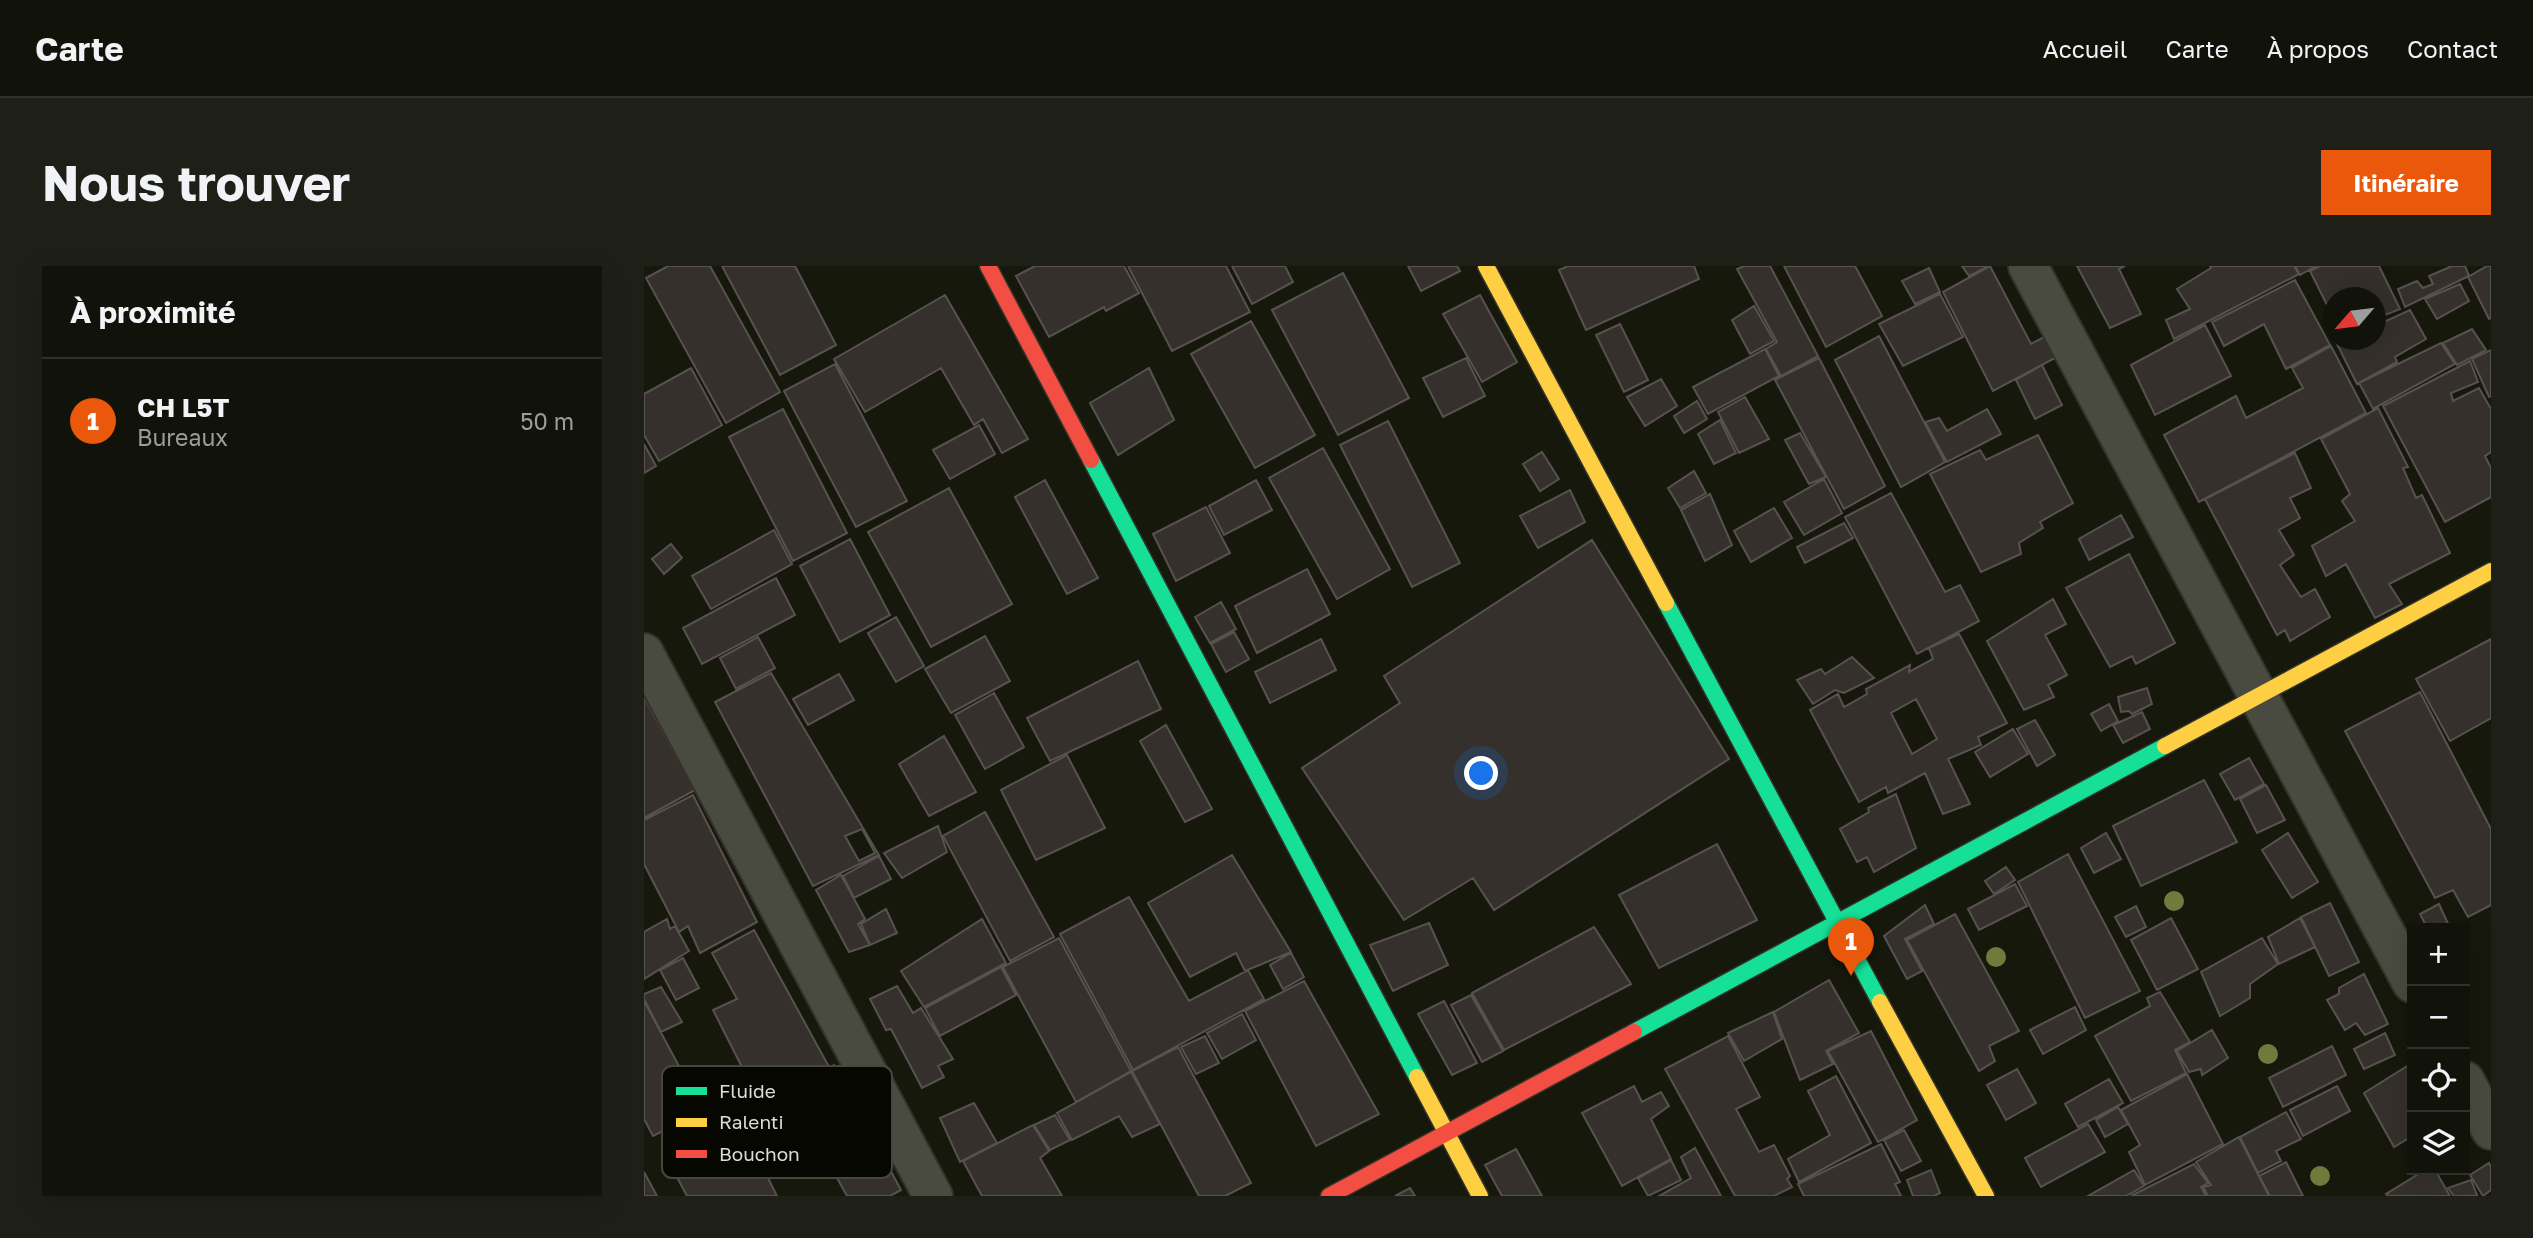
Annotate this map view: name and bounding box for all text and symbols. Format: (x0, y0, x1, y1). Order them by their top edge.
text: Carte (35, 29, 124, 68)
text: Accueil (2043, 34, 2127, 63)
text: Carte (2165, 34, 2229, 63)
text: À propos (2267, 34, 2369, 63)
text: Contact (2407, 34, 2498, 63)
button: Itinéraire (2321, 150, 2491, 215)
text: Nous trouver (42, 153, 350, 212)
north arrow (2323, 287, 2386, 350)
text: À proximité (70, 294, 236, 330)
text: CH L5T (137, 392, 229, 423)
text: 1 (87, 407, 99, 435)
text: 50 m (520, 407, 574, 435)
text: Bureaux (137, 423, 228, 451)
your location (1464, 756, 1498, 790)
pin: 1 (1828, 918, 1874, 976)
map controls (2407, 923, 2470, 1175)
button: + (2407, 923, 2470, 986)
button: − (2407, 986, 2470, 1049)
button: locate (2407, 1049, 2470, 1112)
legend (662, 1066, 892, 1178)
text: Fluide (719, 1079, 776, 1102)
text: Ralenti (719, 1110, 784, 1133)
button: layers (2407, 1112, 2470, 1175)
text: Bouchon (719, 1142, 800, 1165)

